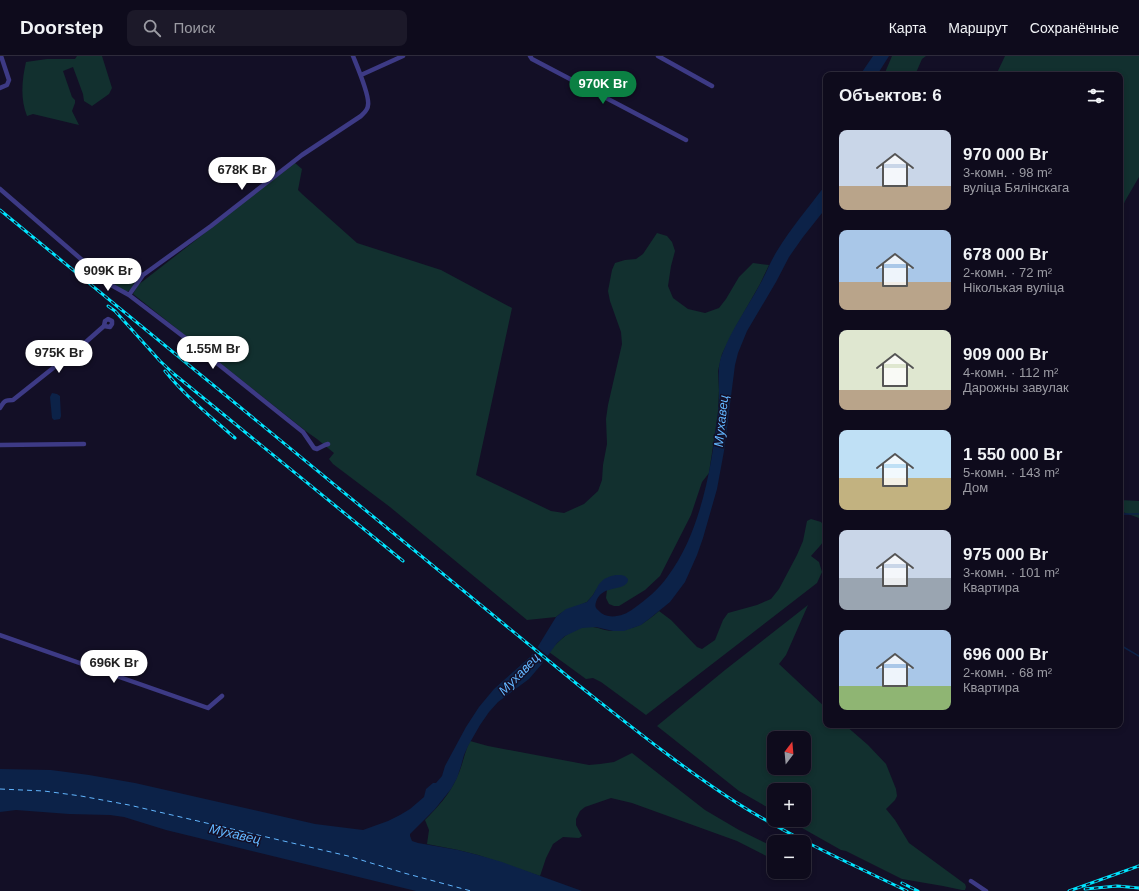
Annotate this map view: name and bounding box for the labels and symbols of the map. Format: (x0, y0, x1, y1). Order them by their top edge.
pin: 970K Br (566, 71, 640, 105)
pin: 678K Br (205, 157, 279, 191)
pin: 909K Br (71, 258, 145, 292)
pin: 1.55M Br (172, 336, 254, 370)
pin: 975K Br (22, 340, 96, 374)
water label: Мухавец (711, 394, 731, 448)
pin: 696K Br (77, 650, 151, 684)
water label: Мухавец (495, 650, 543, 698)
north arrow (767, 731, 811, 775)
water label: Мухавец (208, 821, 262, 847)

